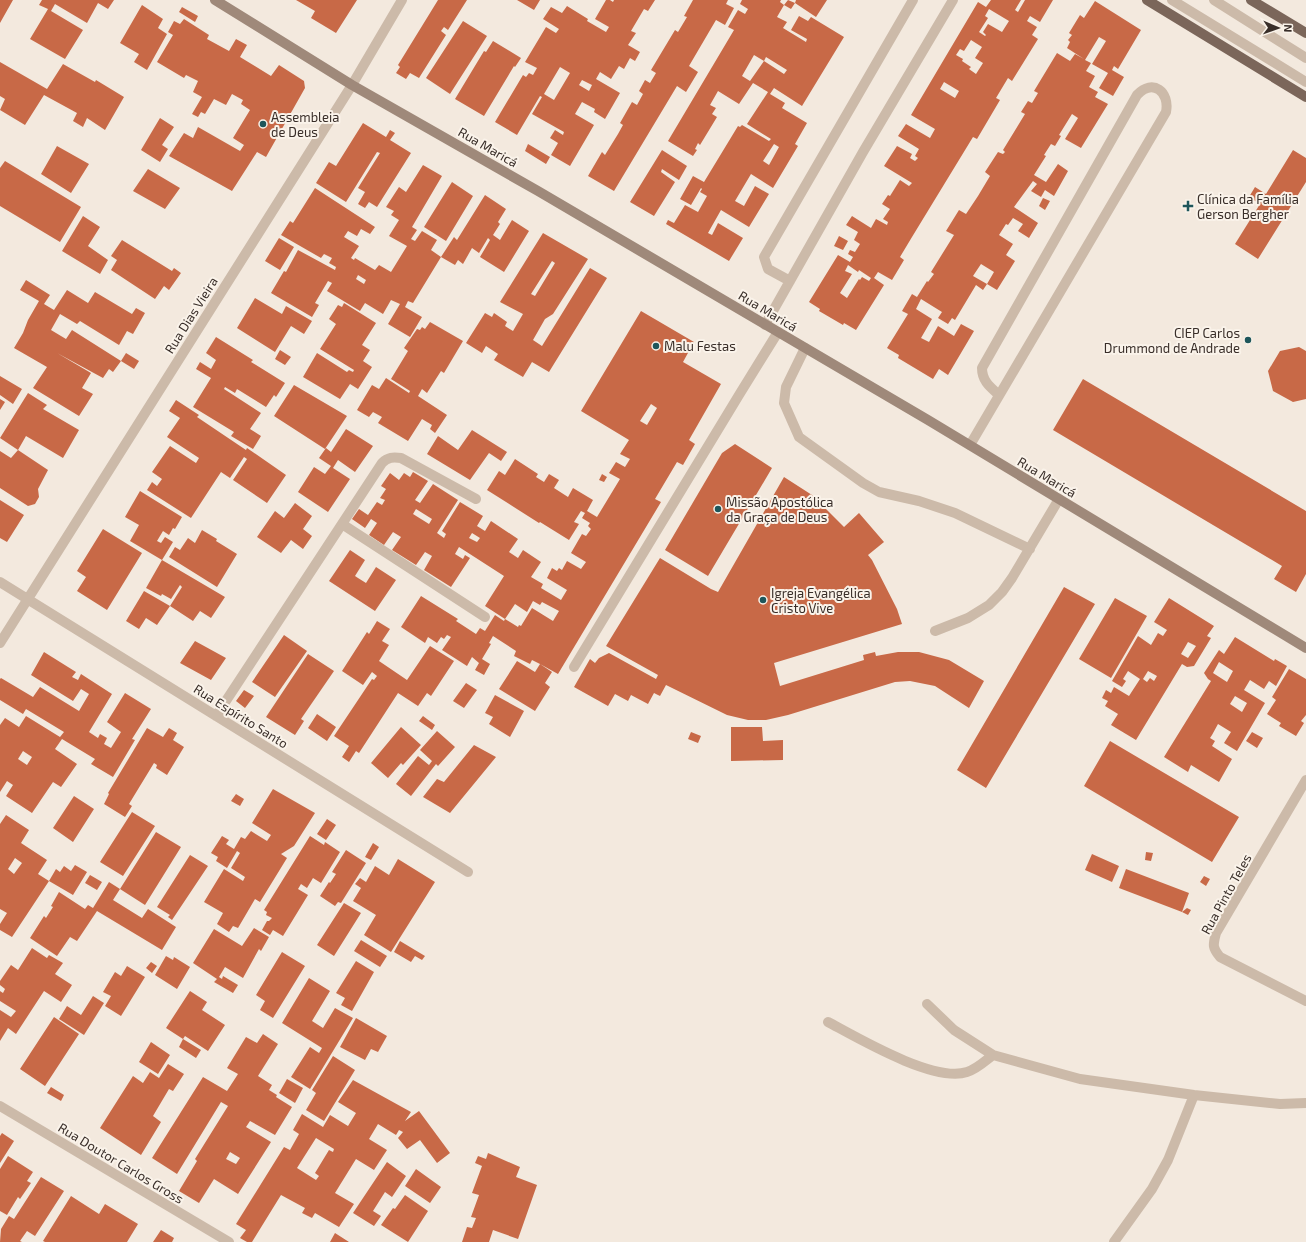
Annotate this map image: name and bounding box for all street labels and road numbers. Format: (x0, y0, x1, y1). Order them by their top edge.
street label: Rua Maricá (455, 124, 521, 170)
street label: Rua Dias Vieira (161, 274, 221, 356)
street label: Rua Maricá (736, 287, 800, 335)
street label: Rua Maricá (1015, 453, 1079, 501)
street label: Rua Espírito Santo (191, 681, 291, 751)
street label: Rua Pinto Teles (1197, 851, 1255, 937)
street label: Rua Doutor Carlos Gross (55, 1119, 187, 1207)

